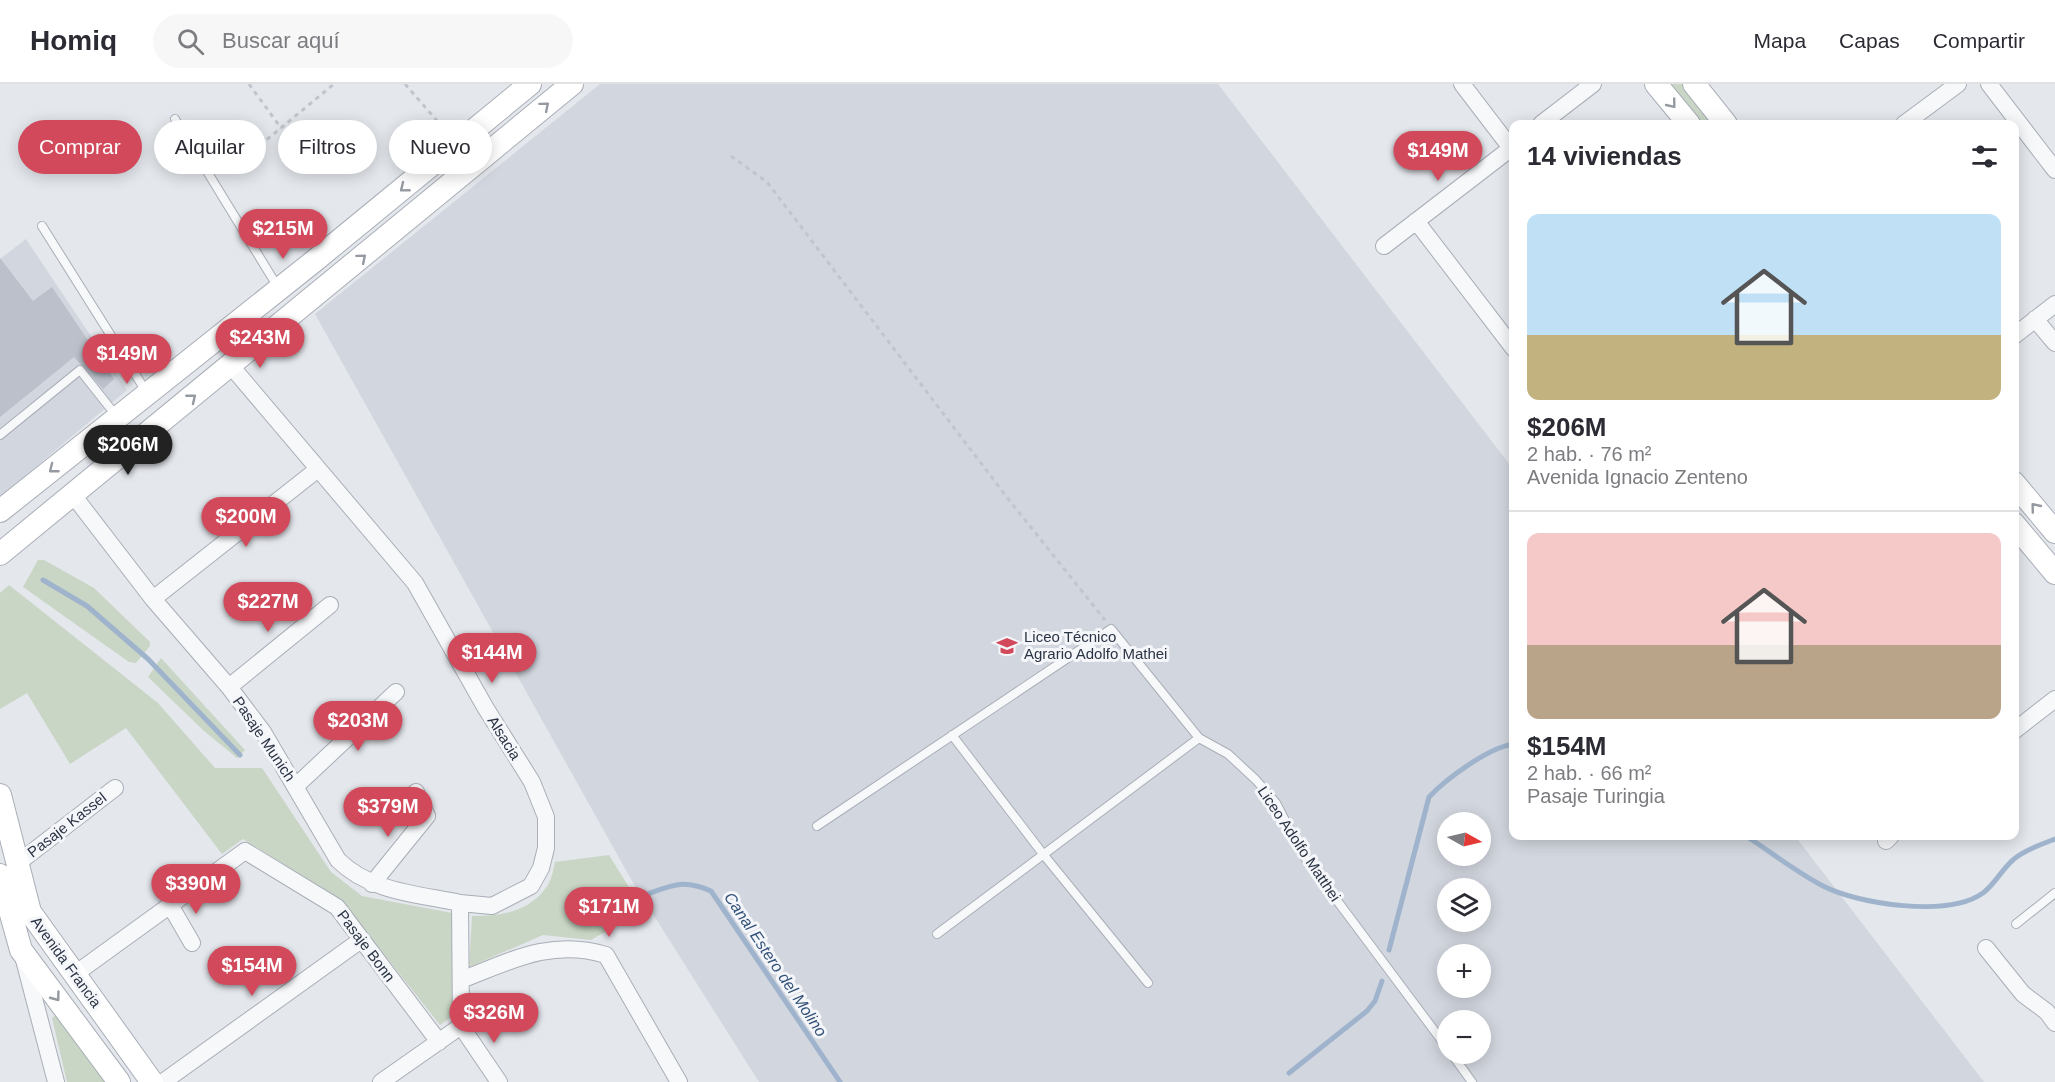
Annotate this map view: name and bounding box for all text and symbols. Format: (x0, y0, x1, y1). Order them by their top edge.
search box (153, 14, 573, 68)
text: Homiq (30, 25, 117, 56)
icon: search (174, 25, 207, 58)
text: Buscar aquí (222, 28, 340, 53)
text: Mapa (1754, 29, 1806, 52)
text: Capas (1839, 29, 1900, 52)
text: Compartir (1933, 29, 2025, 52)
one-way arrow (1665, 97, 1676, 108)
one-way arrow (538, 103, 549, 114)
chip: Comprar (18, 120, 142, 174)
chip: Alquilar (154, 120, 266, 174)
chip: Filtros (278, 120, 377, 174)
chip: Nuevo (389, 120, 492, 174)
pin: $149M (1396, 131, 1480, 182)
text: $149M (1407, 139, 1469, 161)
icon: filters (1968, 140, 2001, 173)
text: 14 viviendas (1527, 141, 1682, 171)
one-way arrow (400, 180, 411, 191)
pin: $215M (241, 209, 325, 260)
text: $215M (252, 217, 314, 239)
icon: home (1710, 253, 1818, 361)
one-way arrow (355, 254, 366, 265)
pin: $243M (218, 318, 302, 369)
text: $243M (229, 326, 291, 348)
pin: $149M (85, 334, 169, 385)
text: $149M (96, 342, 158, 364)
one-way arrow (185, 394, 196, 405)
text: $206M (1527, 412, 1607, 442)
pin: $206M (86, 425, 170, 476)
text: $206M (97, 433, 159, 455)
text: 2 hab. · 76 m² (1527, 443, 1652, 465)
one-way arrow (49, 462, 60, 473)
text: Avenida Ignacio Zenteno (1527, 466, 1748, 488)
pin: $200M (204, 497, 288, 548)
one-way arrow (2031, 503, 2042, 514)
text: $200M (215, 505, 277, 527)
icon: home (1710, 572, 1818, 680)
pin: $227M (226, 582, 310, 633)
text: $227M (237, 590, 299, 612)
place label: Liceo Técnico Agrario Adolfo Mathei (1024, 628, 1167, 662)
pin: $144M (450, 633, 534, 684)
school or university icon: Liceo Técnico Agrario Adolfo Mathei (995, 634, 1019, 658)
text: $144M (461, 641, 523, 663)
street label: Pasaje Munich (230, 693, 299, 784)
pin: $203M (316, 701, 400, 752)
text: $203M (327, 709, 389, 731)
street label: Alsacia (484, 713, 525, 763)
text: $154M (1527, 731, 1607, 761)
text: 2 hab. · 66 m² (1527, 762, 1652, 784)
street label: Liceo Adolfo Matthei (1255, 783, 1344, 904)
text: Pasaje Turingia (1527, 785, 1665, 807)
pin: $379M (346, 787, 430, 838)
street label: Pasaje Kassel (24, 789, 109, 861)
text: $379M (357, 795, 419, 817)
north arrow (1437, 812, 1491, 866)
map controls (1437, 812, 1491, 1064)
pin: $390M (154, 864, 238, 915)
text: $390M (165, 872, 227, 894)
button: layers (1437, 878, 1491, 932)
pin: $171M (567, 887, 651, 938)
water label: Canal Estero del Molino (721, 889, 830, 1040)
text: $171M (578, 895, 640, 917)
street label: Pasaje Bonn (334, 907, 399, 985)
street label: Avenida Francia (28, 913, 105, 1011)
button: + (1437, 944, 1491, 998)
pin: $154M (210, 946, 294, 997)
text: $154M (221, 954, 283, 976)
one-way arrow (49, 990, 60, 1001)
pin: $326M (452, 993, 536, 1044)
text: $326M (463, 1001, 525, 1023)
button: − (1437, 1010, 1491, 1064)

